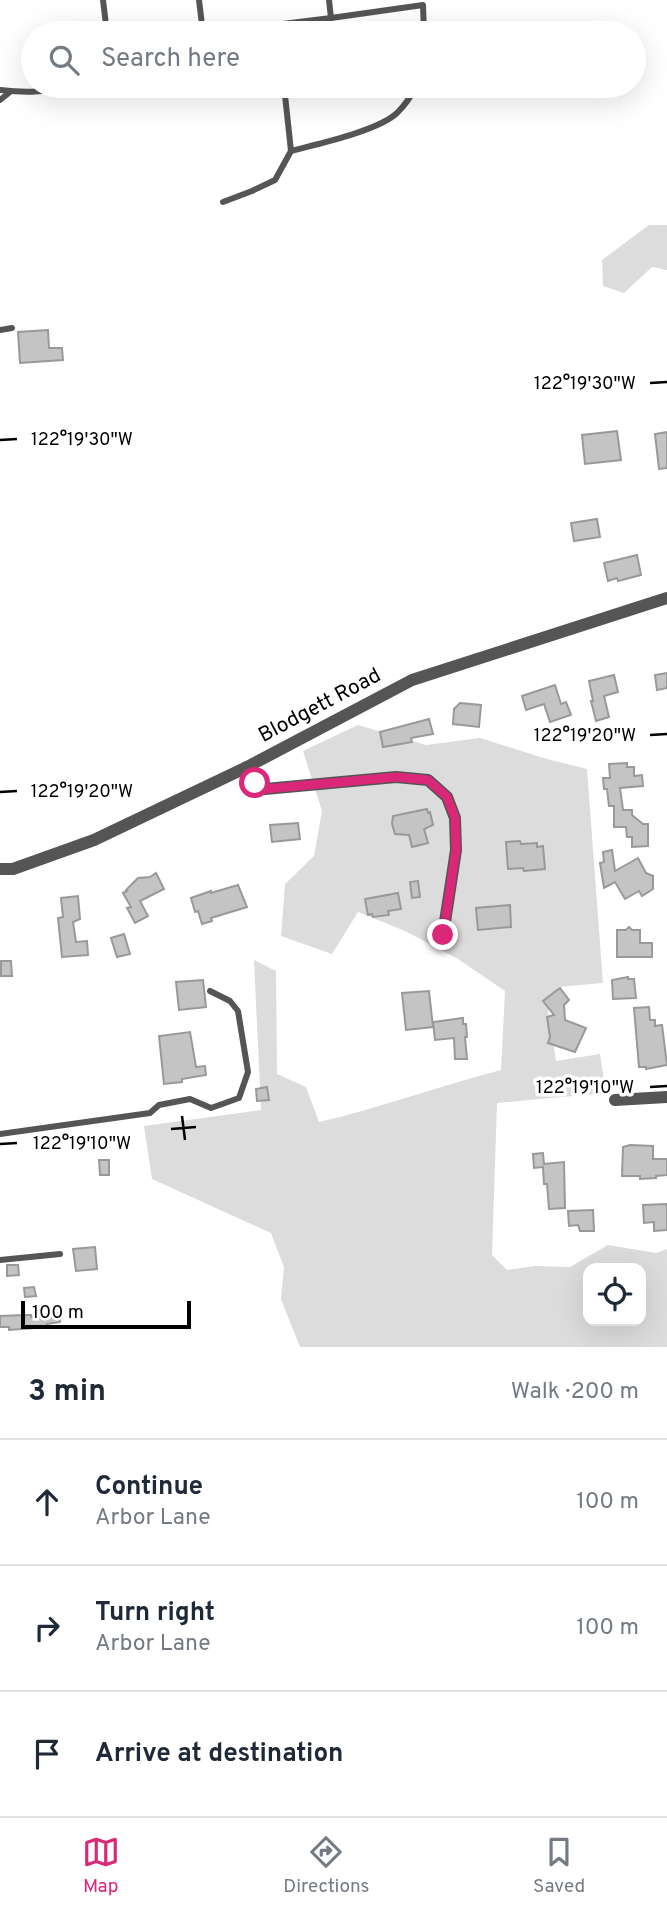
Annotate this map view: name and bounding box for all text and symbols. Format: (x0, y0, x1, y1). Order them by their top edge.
search box (21, 21, 646, 98)
icon: search (45, 41, 83, 79)
text: Search here (101, 43, 240, 76)
text: 122°19'30"W (534, 373, 636, 396)
text: 122°19'30"W (31, 429, 133, 452)
street label: Blodgett Road (254, 662, 386, 750)
text: 122°19'20"W (534, 725, 636, 748)
route start (239, 767, 270, 798)
text: 122°19'20"W (31, 781, 133, 804)
route end (427, 919, 458, 950)
text: 122°19'10"W (536, 1077, 634, 1100)
text: 122°19'10"W (33, 1133, 131, 1156)
map controls (583, 1263, 646, 1326)
button: locate (583, 1263, 646, 1326)
scale bar (21, 1298, 191, 1330)
text: 100 m (32, 1301, 84, 1325)
text: 3 min (28, 1374, 106, 1411)
text: Walk · 200 m (511, 1378, 639, 1407)
text: Continue (95, 1471, 203, 1504)
icon: ahead (28, 1483, 66, 1521)
text: 100 m (576, 1488, 639, 1517)
text: Arbor Lane (95, 1504, 211, 1533)
text: Turn right (95, 1597, 215, 1630)
icon: right (28, 1609, 66, 1647)
text: 100 m (576, 1614, 639, 1643)
text: Arbor Lane (95, 1630, 211, 1659)
icon: arrive (28, 1735, 66, 1773)
text: Arrive at destination (95, 1738, 343, 1771)
tab: Map (82, 1833, 120, 1899)
tab: Directions (283, 1833, 370, 1899)
tab: Saved (533, 1833, 585, 1899)

